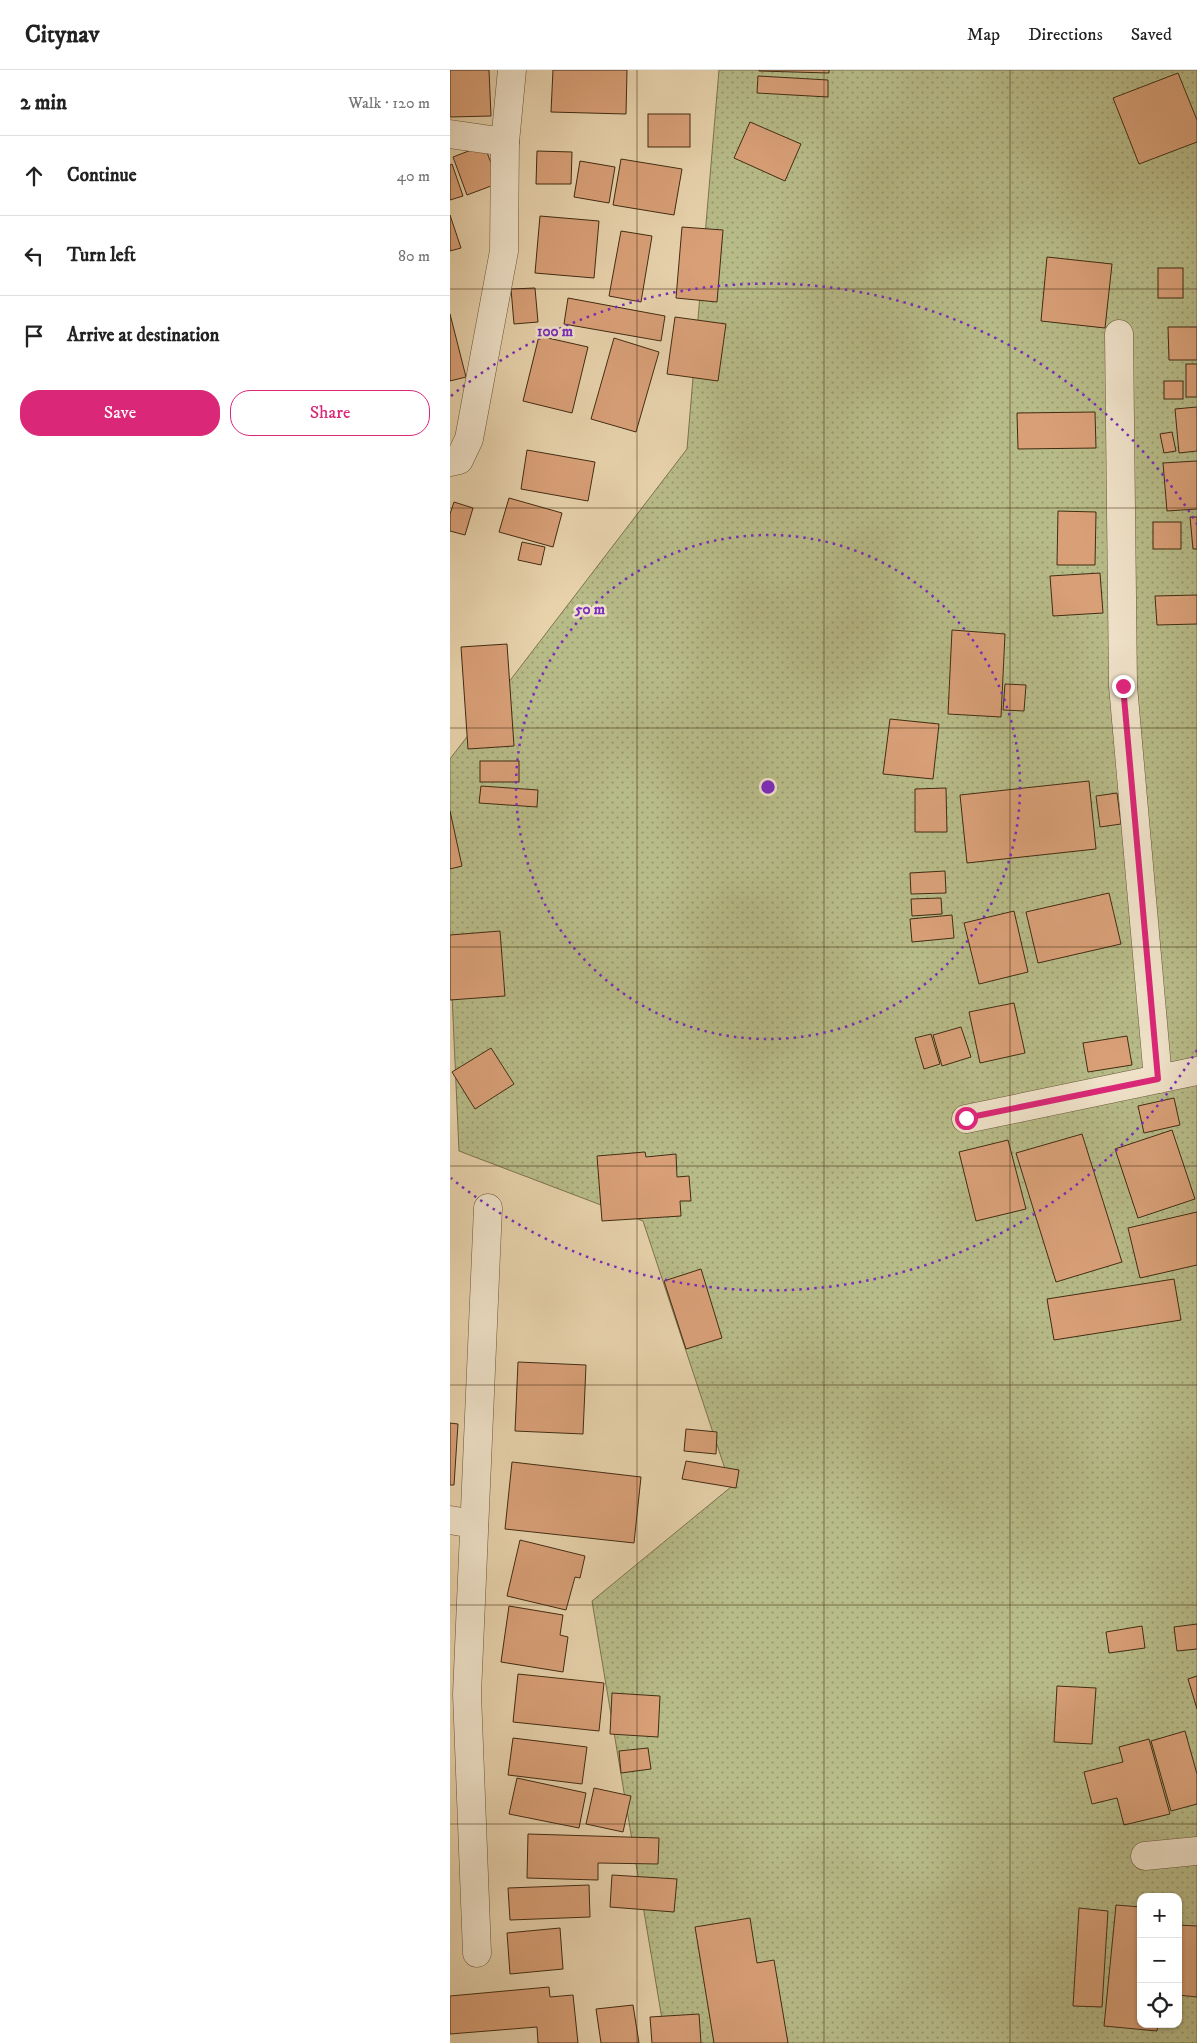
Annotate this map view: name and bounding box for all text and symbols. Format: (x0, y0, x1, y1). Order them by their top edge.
text: Citynav (25, 20, 99, 50)
text: Map (967, 24, 1000, 46)
text: Directions (1028, 24, 1103, 46)
text: Saved (1131, 24, 1172, 46)
text: 2 min (20, 90, 67, 116)
text: Walk · 120 m (348, 93, 430, 113)
icon: ahead (20, 162, 48, 190)
text: Continue (67, 164, 137, 187)
text: 40 m (397, 166, 430, 186)
icon: left (20, 242, 48, 270)
text: Turn left (67, 244, 136, 267)
text: 80 m (398, 246, 430, 266)
icon: arrive (20, 322, 48, 350)
text: 100 m (537, 322, 574, 341)
text: Arrive at destination (67, 324, 219, 347)
button: Save (20, 390, 220, 436)
button: Share (230, 390, 430, 436)
text: 50 m (574, 600, 606, 619)
route end (1112, 675, 1135, 698)
centre of rings (759, 778, 777, 796)
route start (955, 1107, 978, 1130)
map controls (1137, 1893, 1182, 2028)
button: + (1137, 1893, 1182, 1938)
button: − (1137, 1938, 1182, 1983)
button: locate (1137, 1983, 1182, 2028)

